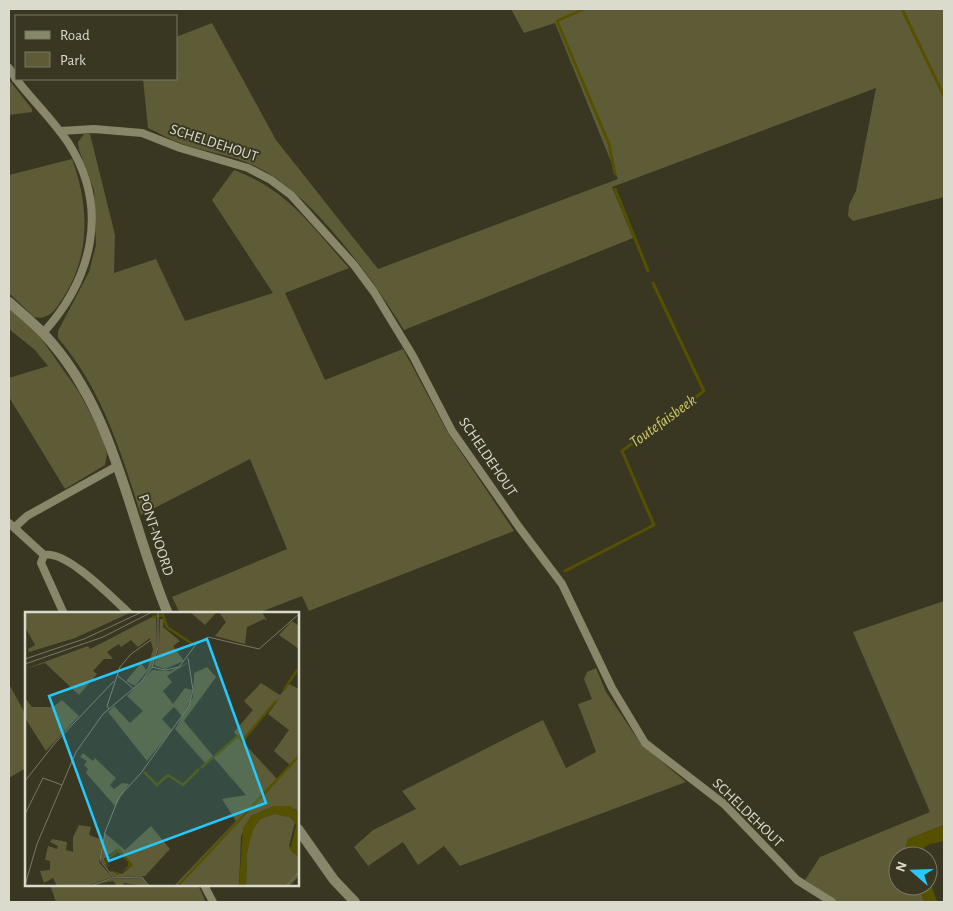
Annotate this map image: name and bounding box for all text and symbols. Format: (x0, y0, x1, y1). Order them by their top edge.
legend (15, 15, 178, 80)
text: Road (60, 28, 90, 43)
text: Park (60, 53, 86, 68)
street label: SCHELDEHOUT (168, 122, 261, 165)
water label: Toutefaisbeek (627, 392, 699, 450)
street label: SCHELDEHOUT (456, 415, 520, 500)
street label: PONT-NOORD (136, 492, 176, 578)
inset map (25, 612, 299, 886)
street label: SCHELDEHOUT (710, 776, 787, 851)
north arrow (888, 846, 938, 896)
text: N (893, 860, 910, 874)

